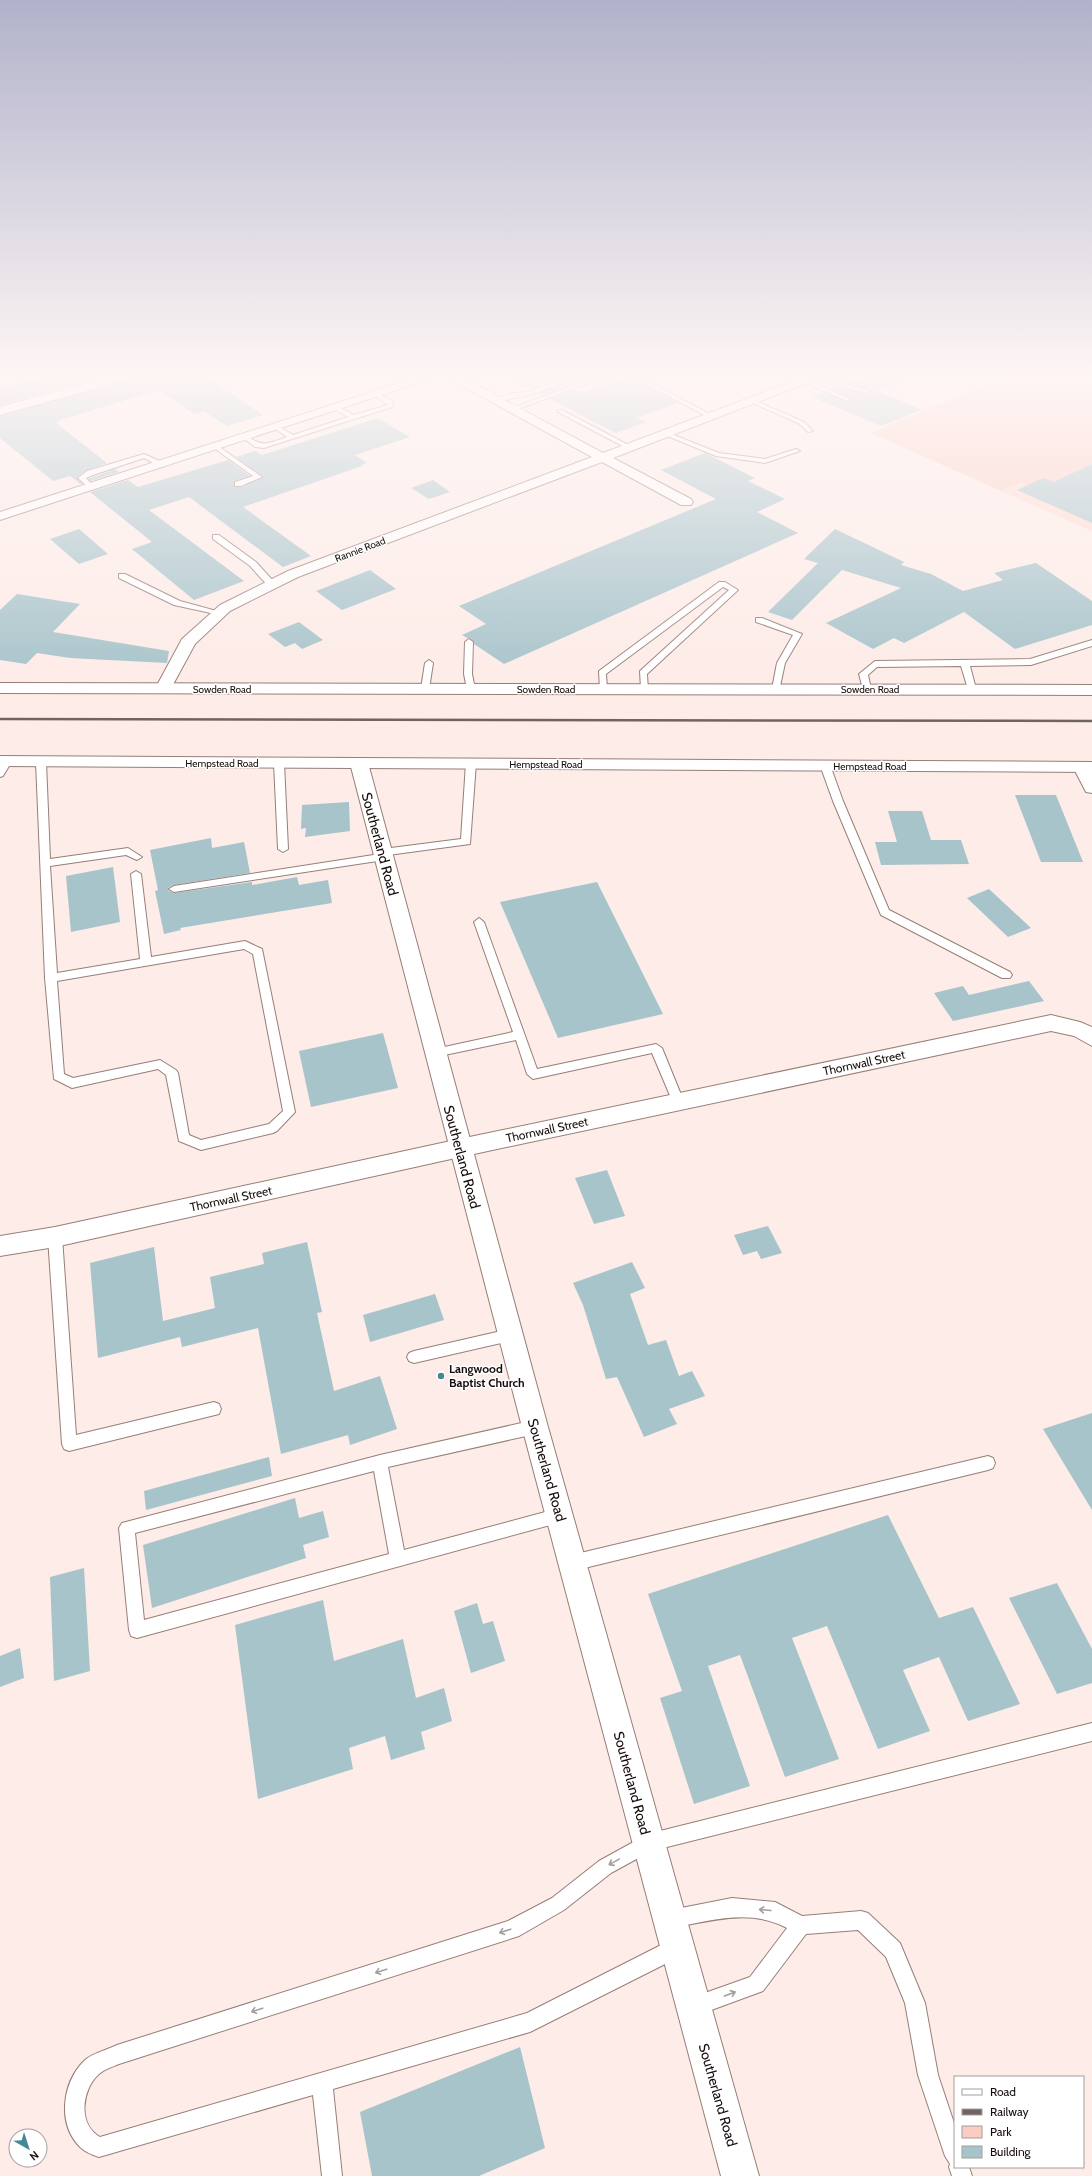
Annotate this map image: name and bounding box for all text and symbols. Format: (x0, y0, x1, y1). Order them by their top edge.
street label: Rannie Road (333, 534, 387, 565)
street label: Sowden Road (193, 683, 251, 696)
street label: Sowden Road (517, 683, 575, 696)
street label: Sowden Road (841, 683, 899, 696)
street label: Hempstead Road (185, 757, 259, 770)
street label: Hempstead Road (509, 758, 583, 771)
street label: Hempstead Road (833, 760, 907, 773)
street label: Southerland Road (358, 790, 402, 898)
street label: Thornwall Street (822, 1046, 906, 1079)
street label: Southerland Road (440, 1103, 484, 1211)
street label: Thornwall Street (505, 1113, 589, 1146)
street label: Thornwall Street (189, 1182, 273, 1215)
place label: Langwood Baptist Church (449, 1361, 525, 1390)
marker: Langwood Baptist Church (436, 1371, 446, 1381)
street label: Southerland Road (524, 1416, 570, 1524)
street label: Southerland Road (610, 1729, 654, 1837)
one-way arrow (608, 1859, 620, 1867)
one-way arrow (759, 1906, 772, 1914)
one-way arrow (498, 1928, 511, 1935)
one-way arrow (375, 1967, 387, 1975)
one-way arrow (723, 1989, 735, 1997)
one-way arrow (251, 2007, 264, 2014)
street label: Southerland Road (695, 2041, 741, 2149)
legend (954, 2076, 1084, 2168)
text: Road (990, 2084, 1016, 2099)
text: Railway (990, 2104, 1028, 2119)
text: Park (990, 2124, 1012, 2139)
north arrow (8, 2128, 48, 2168)
text: Building (990, 2144, 1032, 2159)
text: N (27, 2148, 42, 2164)

